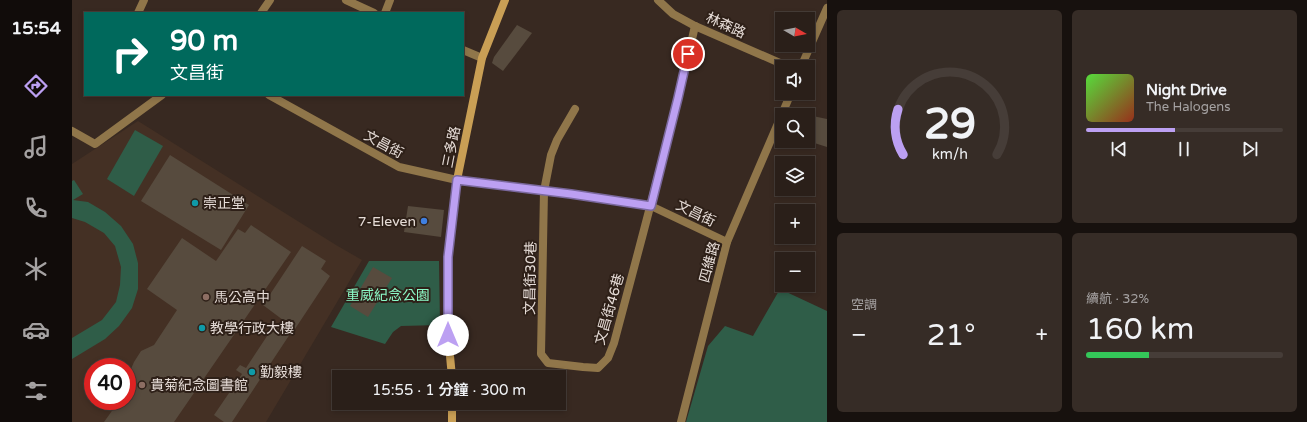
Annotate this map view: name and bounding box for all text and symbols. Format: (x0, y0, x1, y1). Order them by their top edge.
street label: 林森路 (703, 9, 748, 42)
north arrow (775, 12, 815, 52)
map controls (775, 12, 815, 292)
text: 15:54 (11, 17, 61, 39)
text: 90 m (170, 24, 238, 58)
icon: right (104, 28, 156, 80)
pin (671, 37, 705, 71)
icon: arrive (677, 43, 699, 65)
button: sound (775, 60, 815, 100)
text: 文昌街 (170, 62, 224, 84)
icon: directions (22, 72, 50, 100)
text: Night Drive (1146, 81, 1227, 99)
text: 29 (923, 99, 976, 149)
text: The Halogens (1146, 99, 1230, 115)
button: search (775, 108, 815, 148)
street label: 三多路 (439, 125, 464, 169)
street label: 文昌街 (361, 127, 406, 162)
icon: music (22, 133, 50, 161)
icon: previous (1108, 138, 1130, 160)
icon: pause (1173, 138, 1195, 160)
icon: next (1239, 138, 1261, 160)
text: km/h (932, 145, 967, 162)
button: layers (775, 156, 815, 196)
icon: phone (22, 194, 50, 222)
place label: 崇正堂 (203, 195, 245, 212)
street label: 文昌街 (673, 197, 718, 230)
marker: 崇正堂 (190, 198, 200, 208)
button: + (775, 204, 815, 244)
place label: 7-Eleven (358, 213, 416, 230)
marker: 7-Eleven (419, 216, 429, 226)
street label: 四維路 (696, 240, 723, 285)
street label: 文昌街30巷 (521, 241, 540, 315)
button: − (775, 252, 815, 292)
icon: climate (22, 255, 50, 283)
street label: 文昌街46巷 (591, 271, 628, 347)
park label: 重威紀念公園 (346, 287, 430, 304)
place label: 馬公高中 (214, 289, 270, 306)
text: 續航 · 32% (1086, 291, 1149, 307)
marker: 馬公高中 (201, 292, 211, 302)
text: 空調 (851, 297, 877, 313)
text: 160 km (1086, 311, 1194, 348)
position arrow (427, 314, 469, 356)
icon: car (22, 316, 50, 344)
text: 21° (927, 317, 976, 354)
place label: 教學行政大樓 (210, 320, 294, 337)
text: − (851, 322, 867, 348)
text: + (1036, 322, 1048, 348)
marker: 教學行政大樓 (197, 323, 207, 333)
speed limit sign: 40 (84, 358, 136, 410)
place label: 勤毅樓 (260, 364, 302, 381)
marker: 勤毅樓 (247, 367, 257, 377)
icon: filters (22, 377, 50, 405)
place label: 貴菊紀念圖書館 (150, 377, 248, 394)
marker: 貴菊紀念圖書館 (137, 380, 147, 390)
text: 15:55 · 1 分鐘 · 300 m (372, 381, 526, 399)

